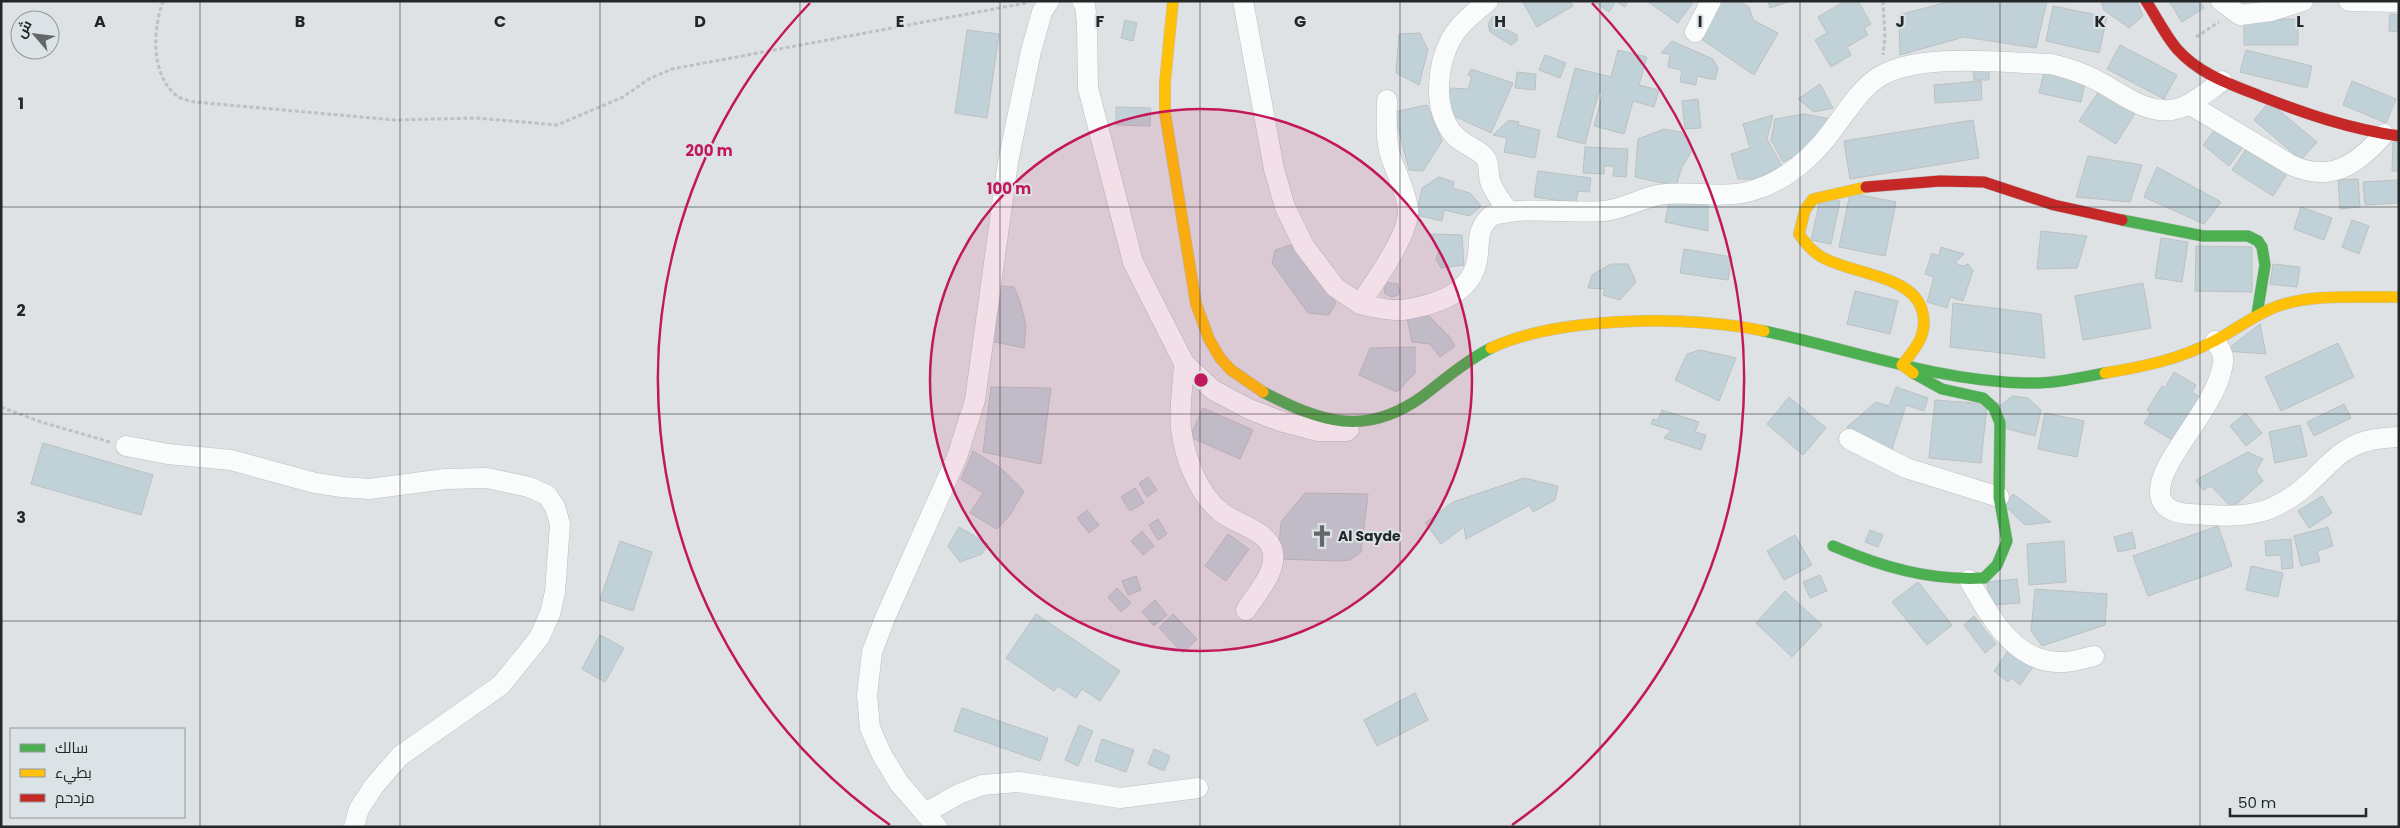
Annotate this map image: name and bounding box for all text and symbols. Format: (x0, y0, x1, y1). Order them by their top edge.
north arrow (10, 10, 60, 60)
text: A (94, 10, 106, 33)
text: B (295, 10, 305, 33)
text: C (494, 10, 506, 33)
text: D (694, 10, 706, 33)
text: E (896, 10, 904, 33)
text: F (1096, 10, 1105, 33)
text: G (1294, 10, 1306, 33)
text: H (1494, 10, 1506, 33)
text: I (1698, 10, 1702, 33)
text: J (1895, 10, 1905, 33)
text: K (2094, 10, 2106, 33)
text: L (2296, 10, 2304, 33)
text: ش (10, 16, 37, 42)
text: 1 (18, 92, 24, 115)
text: 200 m (685, 140, 733, 161)
text: 100 m (987, 178, 1031, 199)
text: 2 (16, 299, 26, 322)
centre of rings (1192, 371, 1210, 389)
text: 3 (16, 506, 26, 529)
church icon: Al Sayde (1309, 523, 1335, 549)
place label: Al Sayde (1338, 526, 1401, 546)
legend (10, 728, 185, 818)
text: سالك (55, 737, 88, 758)
text: بطيء (55, 762, 92, 785)
scale bar (2230, 786, 2366, 818)
text: مزدحم (55, 787, 95, 808)
text: 50 m (2238, 792, 2276, 813)

